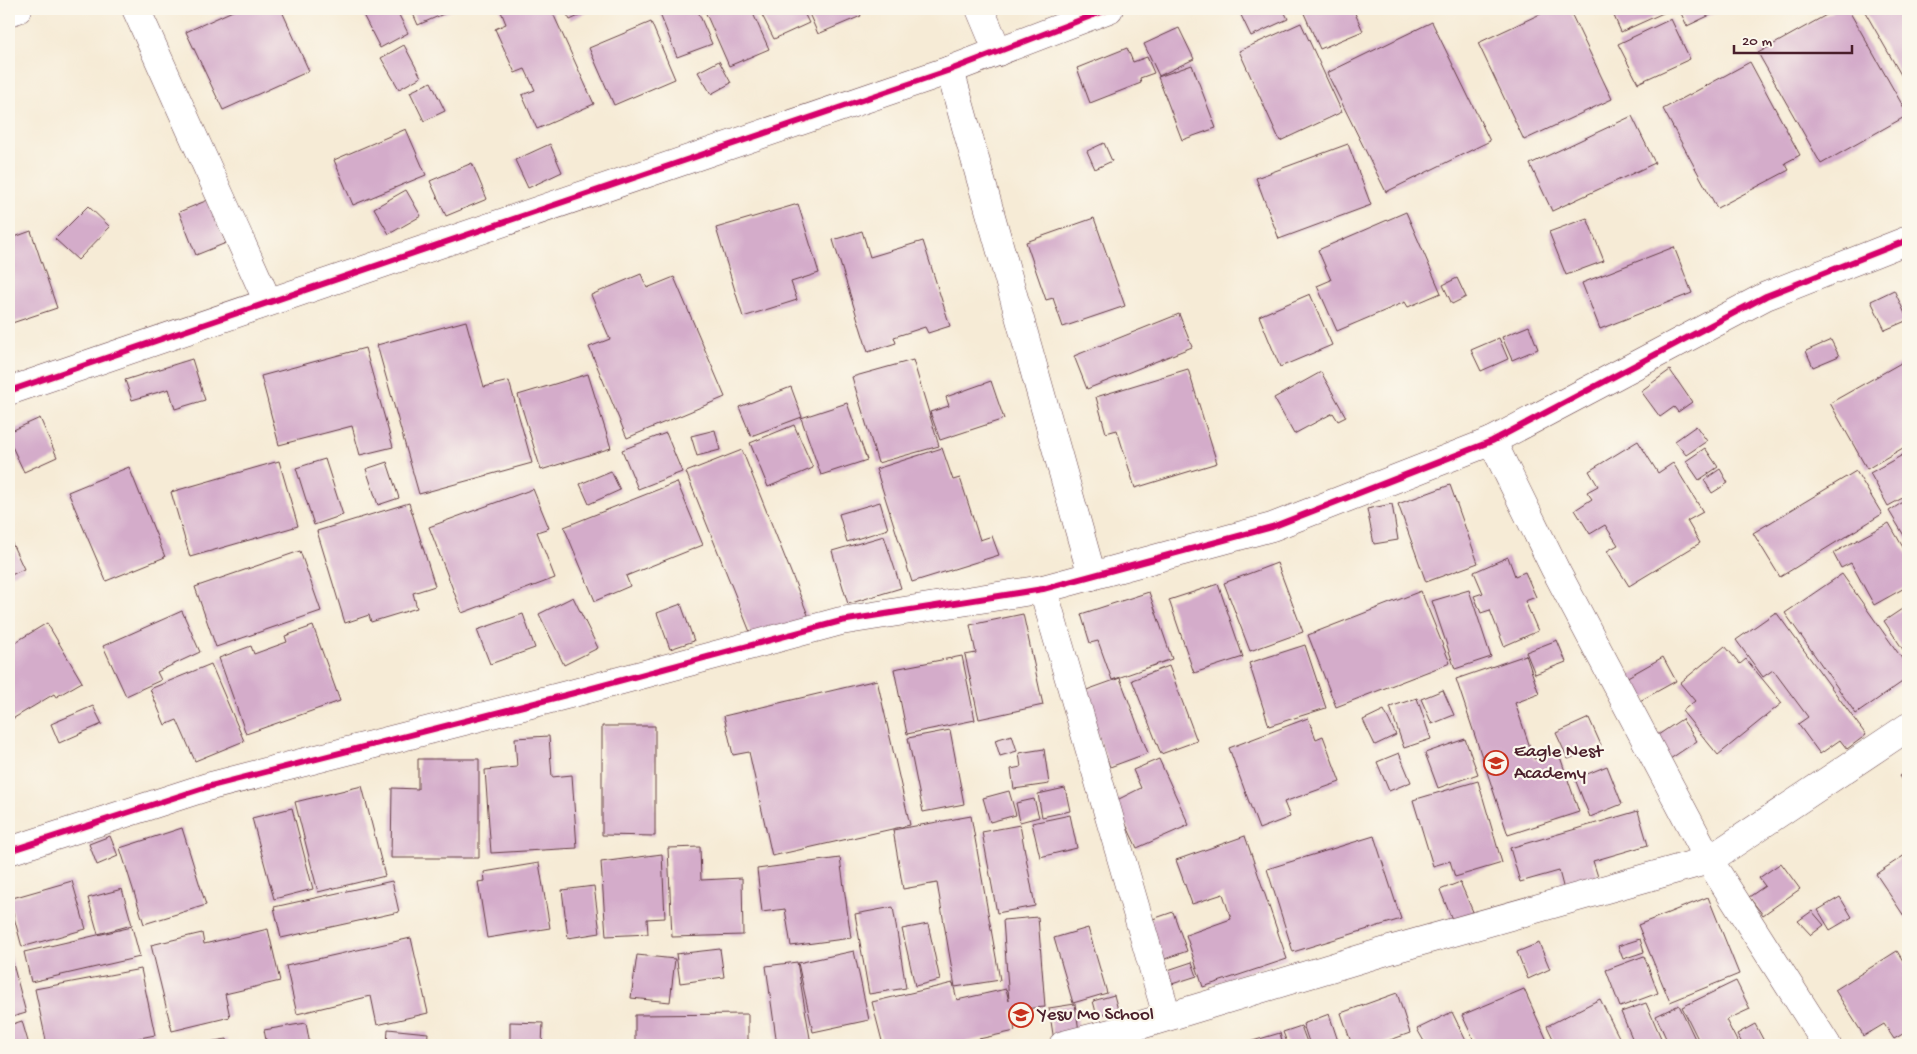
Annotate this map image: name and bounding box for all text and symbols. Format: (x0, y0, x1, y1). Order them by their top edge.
scale bar (1734, 22, 1852, 54)
text: 20 m (1742, 33, 1772, 51)
place label: Eagle Nest Academy (1514, 741, 1605, 786)
school or university icon: Eagle Nest Academy (1483, 750, 1509, 776)
school or university icon: Yesu Mo School (1008, 1002, 1034, 1028)
place label: Yesu Mo School (1036, 1004, 1154, 1027)

